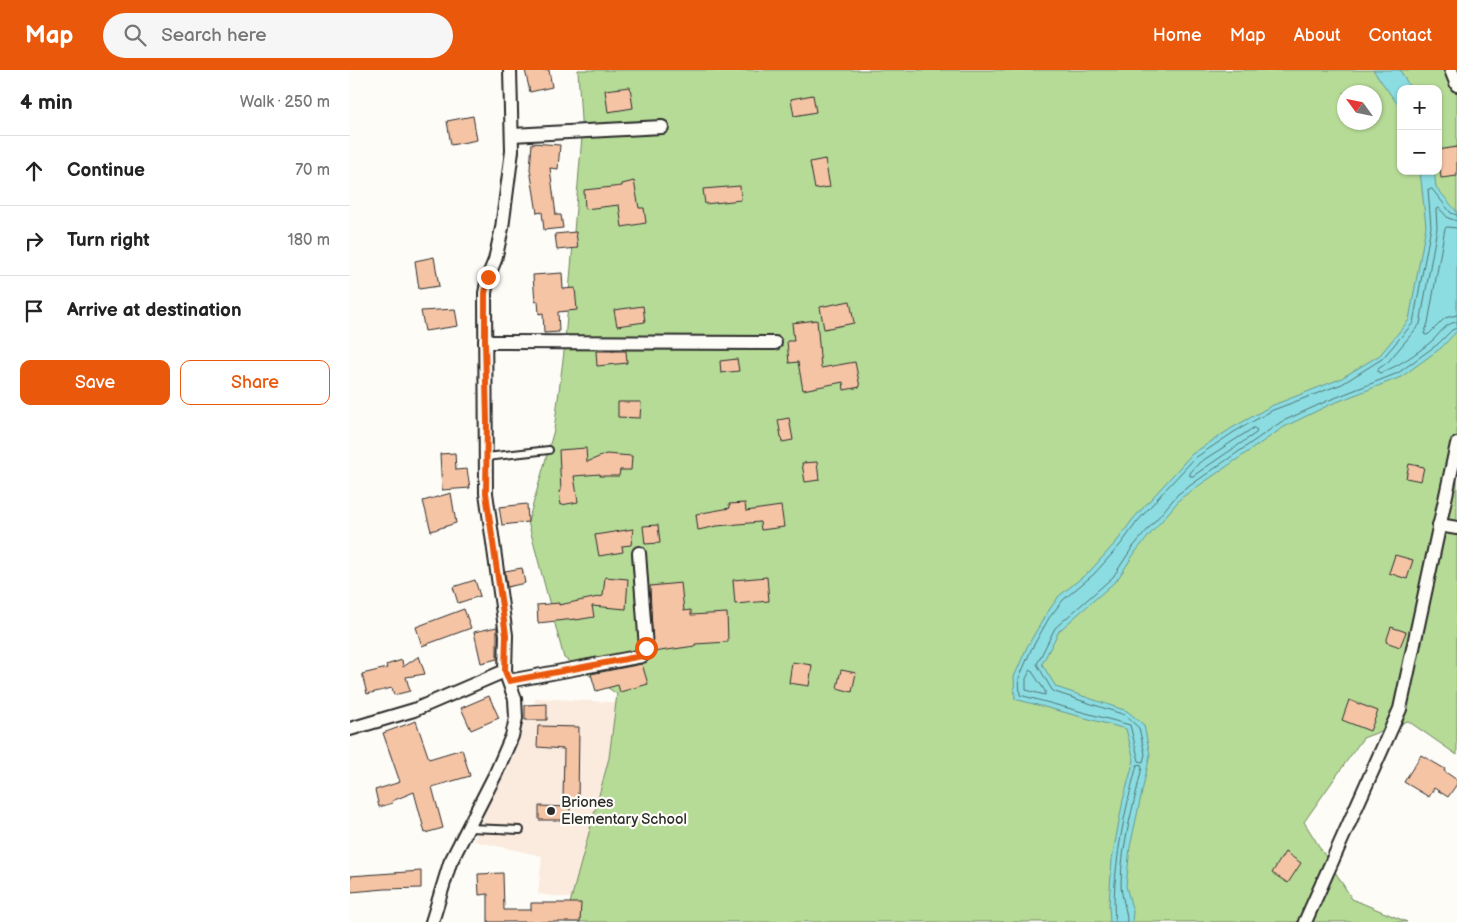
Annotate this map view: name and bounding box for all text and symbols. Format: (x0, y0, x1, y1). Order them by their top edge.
search box (103, 13, 453, 58)
text: Map (25, 21, 73, 50)
icon: search (121, 21, 149, 49)
text: Search here (161, 24, 267, 47)
text: Home (1153, 25, 1202, 46)
text: Map (1230, 25, 1266, 46)
text: About (1294, 25, 1341, 46)
text: Contact (1369, 25, 1432, 46)
north arrow (1337, 85, 1382, 130)
map controls (1397, 85, 1442, 175)
button: + (1397, 85, 1442, 130)
text: 4 min (20, 90, 73, 115)
text: Walk · 250 m (240, 93, 330, 112)
button: − (1397, 130, 1442, 175)
icon: ahead (20, 157, 48, 185)
text: Continue (67, 159, 145, 182)
text: 70 m (295, 161, 330, 180)
icon: right (20, 227, 48, 255)
text: Turn right (67, 229, 150, 252)
text: 180 m (288, 231, 330, 250)
route end (477, 266, 500, 289)
icon: arrive (20, 297, 48, 325)
text: Arrive at destination (67, 299, 242, 322)
button: Save (20, 360, 170, 405)
button: Share (180, 360, 330, 405)
route start (635, 637, 658, 660)
place label: Briones Elementary School (561, 793, 687, 829)
marker: Briones Elementary School (545, 805, 557, 817)

